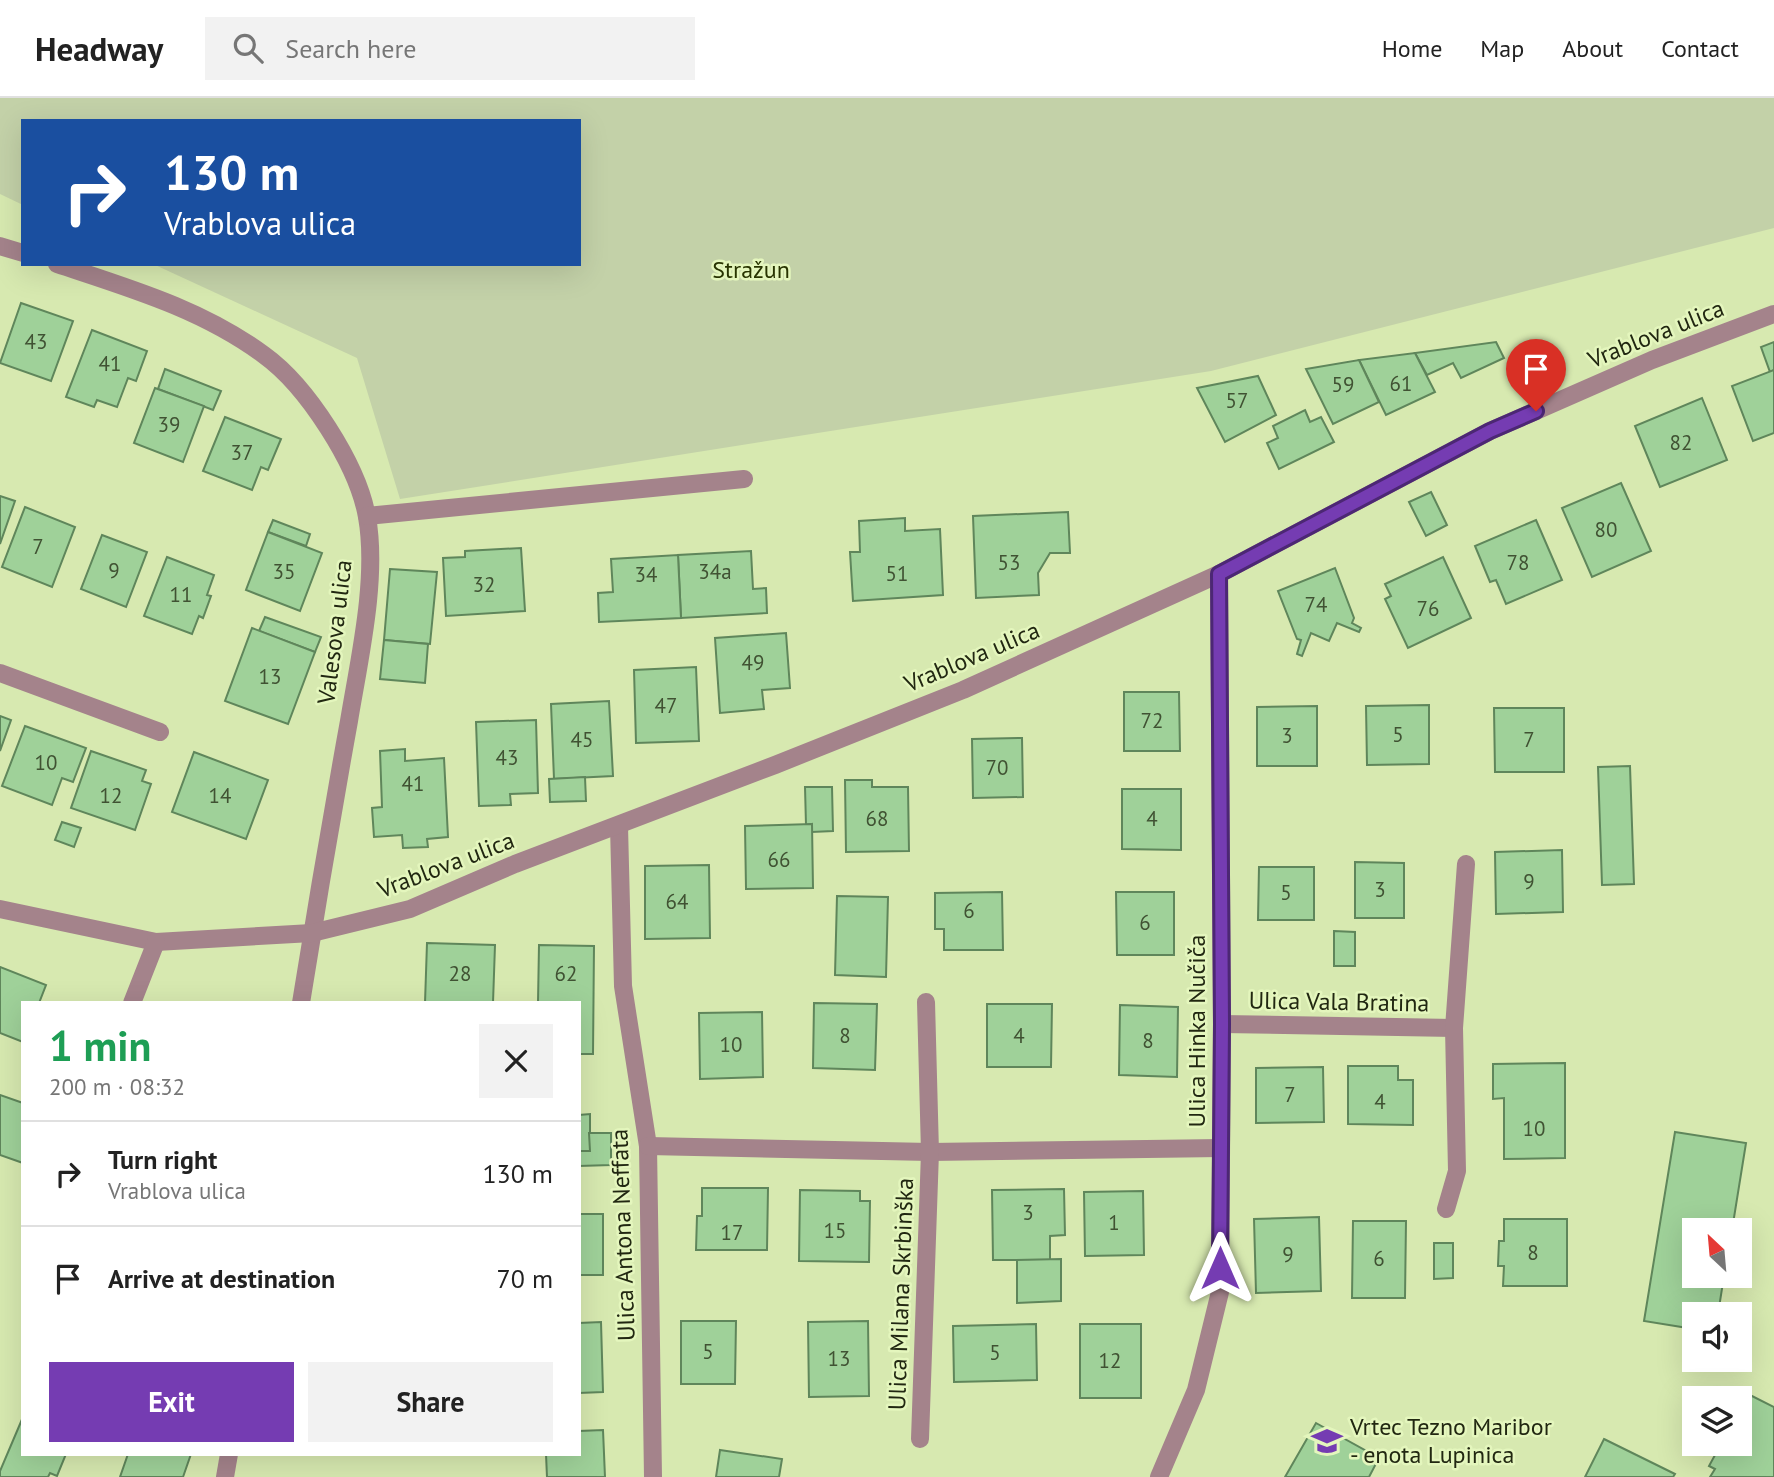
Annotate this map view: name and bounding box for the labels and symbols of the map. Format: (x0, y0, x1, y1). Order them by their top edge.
park label: Stražun (712, 254, 790, 285)
street label: Vrablova ulica (1582, 292, 1728, 375)
house number: 43 (25, 328, 47, 355)
pin (1506, 339, 1566, 411)
house number: 41 (99, 350, 121, 377)
house number: 61 (1390, 370, 1412, 397)
house number: 59 (1332, 371, 1354, 398)
house number: 57 (1226, 387, 1248, 414)
house number: 39 (158, 411, 180, 438)
house number: 82 (1670, 429, 1692, 456)
house number: 37 (231, 439, 253, 466)
house number: 80 (1595, 516, 1617, 543)
house number: 7 (32, 533, 44, 560)
house number: 53 (998, 549, 1020, 576)
house number: 78 (1507, 549, 1529, 576)
house number: 9 (108, 557, 120, 584)
house number: 35 (273, 558, 295, 585)
street label: Valesova ulica (310, 558, 359, 707)
house number: 34a (698, 558, 732, 585)
house number: 51 (886, 560, 908, 587)
house number: 34 (635, 561, 657, 588)
house number: 32 (473, 571, 495, 598)
house number: 11 (170, 581, 192, 608)
house number: 74 (1305, 591, 1327, 618)
house number: 76 (1417, 595, 1439, 622)
street label: Vrablova ulica (899, 614, 1044, 699)
house number: 49 (742, 649, 764, 676)
house number: 13 (259, 663, 281, 690)
house number: 47 (655, 692, 677, 719)
house number: 72 (1141, 707, 1163, 734)
house number: 5 (1392, 721, 1404, 748)
house number: 3 (1281, 722, 1293, 749)
house number: 45 (571, 726, 593, 753)
house number: 7 (1523, 726, 1535, 753)
house number: 43 (496, 744, 518, 771)
house number: 10 (35, 749, 57, 776)
house number: 70 (986, 754, 1008, 781)
house number: 41 (402, 770, 424, 797)
house number: 12 (100, 782, 122, 809)
house number: 14 (209, 782, 231, 809)
house number: 68 (866, 805, 888, 832)
house number: 4 (1146, 805, 1158, 832)
street label: Vrablova ulica (372, 824, 519, 905)
house number: 66 (768, 846, 790, 873)
house number: 9 (1523, 868, 1535, 895)
house number: 3 (1374, 876, 1386, 903)
house number: 5 (1280, 879, 1292, 906)
house number: 64 (666, 888, 688, 915)
house number: 6 (963, 897, 975, 924)
house number: 6 (1139, 909, 1151, 936)
street label: Ulica Hinka Nučiča (1181, 935, 1212, 1127)
house number: 28 (449, 960, 471, 987)
house number: 62 (555, 960, 577, 987)
street label: Ulica Vala Bratina (1248, 984, 1430, 1019)
house number: 8 (839, 1022, 851, 1049)
house number: 4 (1013, 1022, 1025, 1049)
house number: 8 (1142, 1027, 1154, 1054)
house number: 10 (720, 1031, 742, 1058)
house number: 7 (1284, 1081, 1296, 1108)
house number: 4 (1374, 1088, 1386, 1115)
house number: 10 (1523, 1115, 1545, 1142)
street label: Ulica Antona Neffata (603, 1128, 642, 1342)
street label: Ulica Milana Skrbinška (881, 1177, 920, 1411)
house number: 3 (1022, 1199, 1034, 1226)
house number: 1 (1108, 1209, 1120, 1236)
house number: 15 (824, 1217, 846, 1244)
north arrow (1682, 1218, 1752, 1288)
house number: 17 (721, 1219, 743, 1246)
position arrow (1183, 1231, 1257, 1305)
house number: 8 (1527, 1239, 1539, 1266)
house number: 9 (1282, 1241, 1294, 1268)
house number: 6 (1373, 1245, 1385, 1272)
house number: 5 (702, 1338, 714, 1365)
house number: 5 (989, 1339, 1001, 1366)
house number: 13 (828, 1345, 850, 1372)
house number: 12 (1099, 1347, 1121, 1374)
place label: Vrtec Tezno Maribor - enota Lupinica (1349, 1411, 1552, 1470)
school or university icon: Vrtec Tezno Maribor - enota Lupinica (1310, 1424, 1344, 1458)

